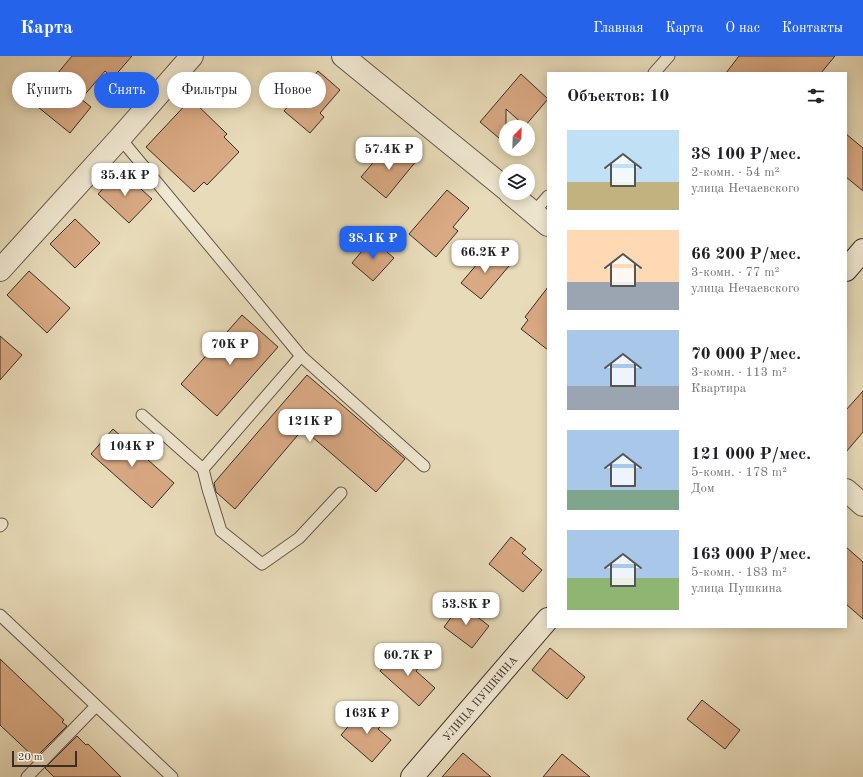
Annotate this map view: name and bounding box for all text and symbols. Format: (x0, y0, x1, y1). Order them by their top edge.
text: Карта (20, 19, 73, 38)
text: Главная (593, 21, 643, 35)
text: Карта (665, 21, 703, 35)
text: О нас (725, 21, 760, 35)
text: Контакты (782, 21, 843, 35)
chip: Купить (12, 72, 86, 108)
chip: Снять (94, 72, 159, 108)
chip: Фильтры (167, 72, 251, 108)
chip: Новое (259, 72, 326, 108)
icon: filters (805, 85, 827, 107)
text: Объектов: 10 (567, 88, 669, 105)
north arrow (499, 120, 535, 156)
map controls (499, 120, 535, 200)
pin: 57.4K ₽ (352, 137, 426, 171)
text: 57.4K ₽ (364, 143, 414, 156)
icon: home (599, 146, 647, 194)
text: 38 100 ₽/мес. (691, 146, 801, 163)
pin: 35.4K ₽ (88, 163, 162, 197)
button: layers (499, 164, 535, 200)
text: 2-комн. · 54 m² (691, 166, 779, 179)
text: 35.4K ₽ (100, 169, 150, 182)
text: улица Нечаевского (691, 182, 799, 195)
pin: 38.1K ₽ (336, 226, 410, 260)
text: 38.1K ₽ (348, 232, 398, 245)
pin: 66.2K ₽ (448, 240, 522, 274)
text: 66.2K ₽ (460, 246, 510, 259)
icon: home (599, 246, 647, 294)
text: 66 200 ₽/мес. (691, 246, 801, 263)
text: 3-комн. · 77 m² (691, 266, 779, 279)
text: улица Нечаевского (691, 282, 799, 295)
pin: 70K ₽ (202, 332, 258, 366)
text: 70K ₽ (211, 338, 249, 351)
icon: home (599, 346, 647, 394)
text: 70 000 ₽/мес. (691, 346, 801, 363)
text: 3-комн. · 113 m² (691, 366, 787, 379)
text: Квартира (691, 382, 746, 395)
pin: 121K ₽ (277, 409, 343, 443)
text: 121K ₽ (287, 415, 333, 428)
pin: 104K ₽ (99, 434, 165, 468)
text: 104K ₽ (109, 440, 155, 453)
icon: home (599, 446, 647, 494)
text: 121 000 ₽/мес. (691, 446, 811, 463)
text: 5-комн. · 178 m² (691, 466, 787, 479)
text: Дом (691, 482, 715, 495)
icon: home (599, 546, 647, 594)
text: 163 000 ₽/мес. (691, 546, 811, 563)
text: 5-комн. · 183 m² (691, 566, 787, 579)
text: улица Пушкина (691, 582, 782, 595)
pin: 53.8K ₽ (429, 592, 503, 626)
text: 53.8K ₽ (441, 598, 491, 611)
pin: 60.7K ₽ (371, 643, 445, 677)
text: 60.7K ₽ (383, 649, 433, 662)
street label: УЛИЦА ПУШКИНА (442, 654, 521, 744)
pin: 163K ₽ (334, 701, 400, 735)
text: 163K ₽ (344, 707, 390, 720)
scale bar (12, 749, 77, 768)
text: 20 m (18, 752, 43, 763)

